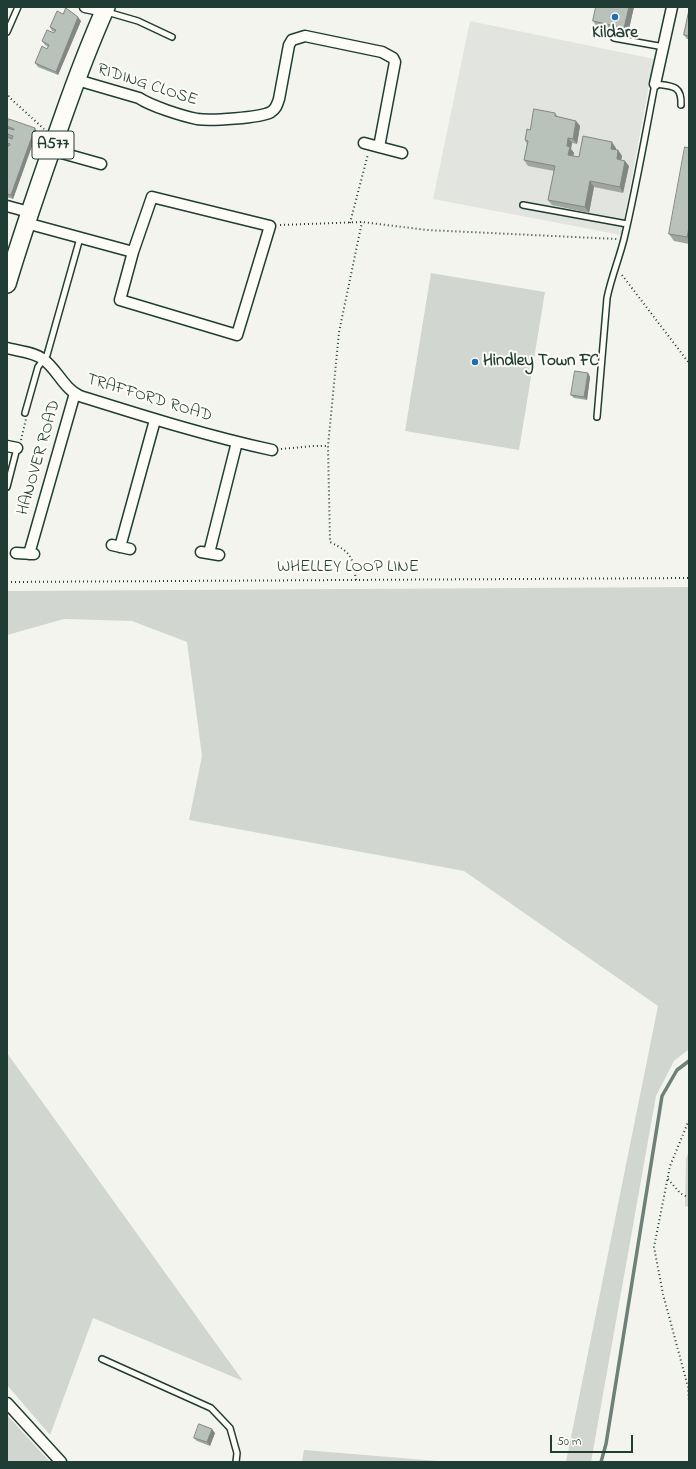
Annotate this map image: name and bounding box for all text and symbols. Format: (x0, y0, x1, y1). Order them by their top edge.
marker: Kildare (610, 12, 620, 22)
place label: Kildare (592, 24, 638, 44)
street label: RIDING CLOSE (94, 60, 200, 112)
road number: A577 (32, 131, 74, 159)
place label: Hindley Town FC (483, 352, 599, 372)
marker: Hindley Town FC (470, 357, 480, 367)
street label: TRAFFORD ROAD (84, 370, 214, 428)
street label: HANOVER ROAD (14, 398, 66, 518)
street label: WHELLEY LOOP LINE (277, 558, 419, 578)
scale bar (552, 1427, 635, 1453)
text: 50 m (557, 1433, 581, 1451)

